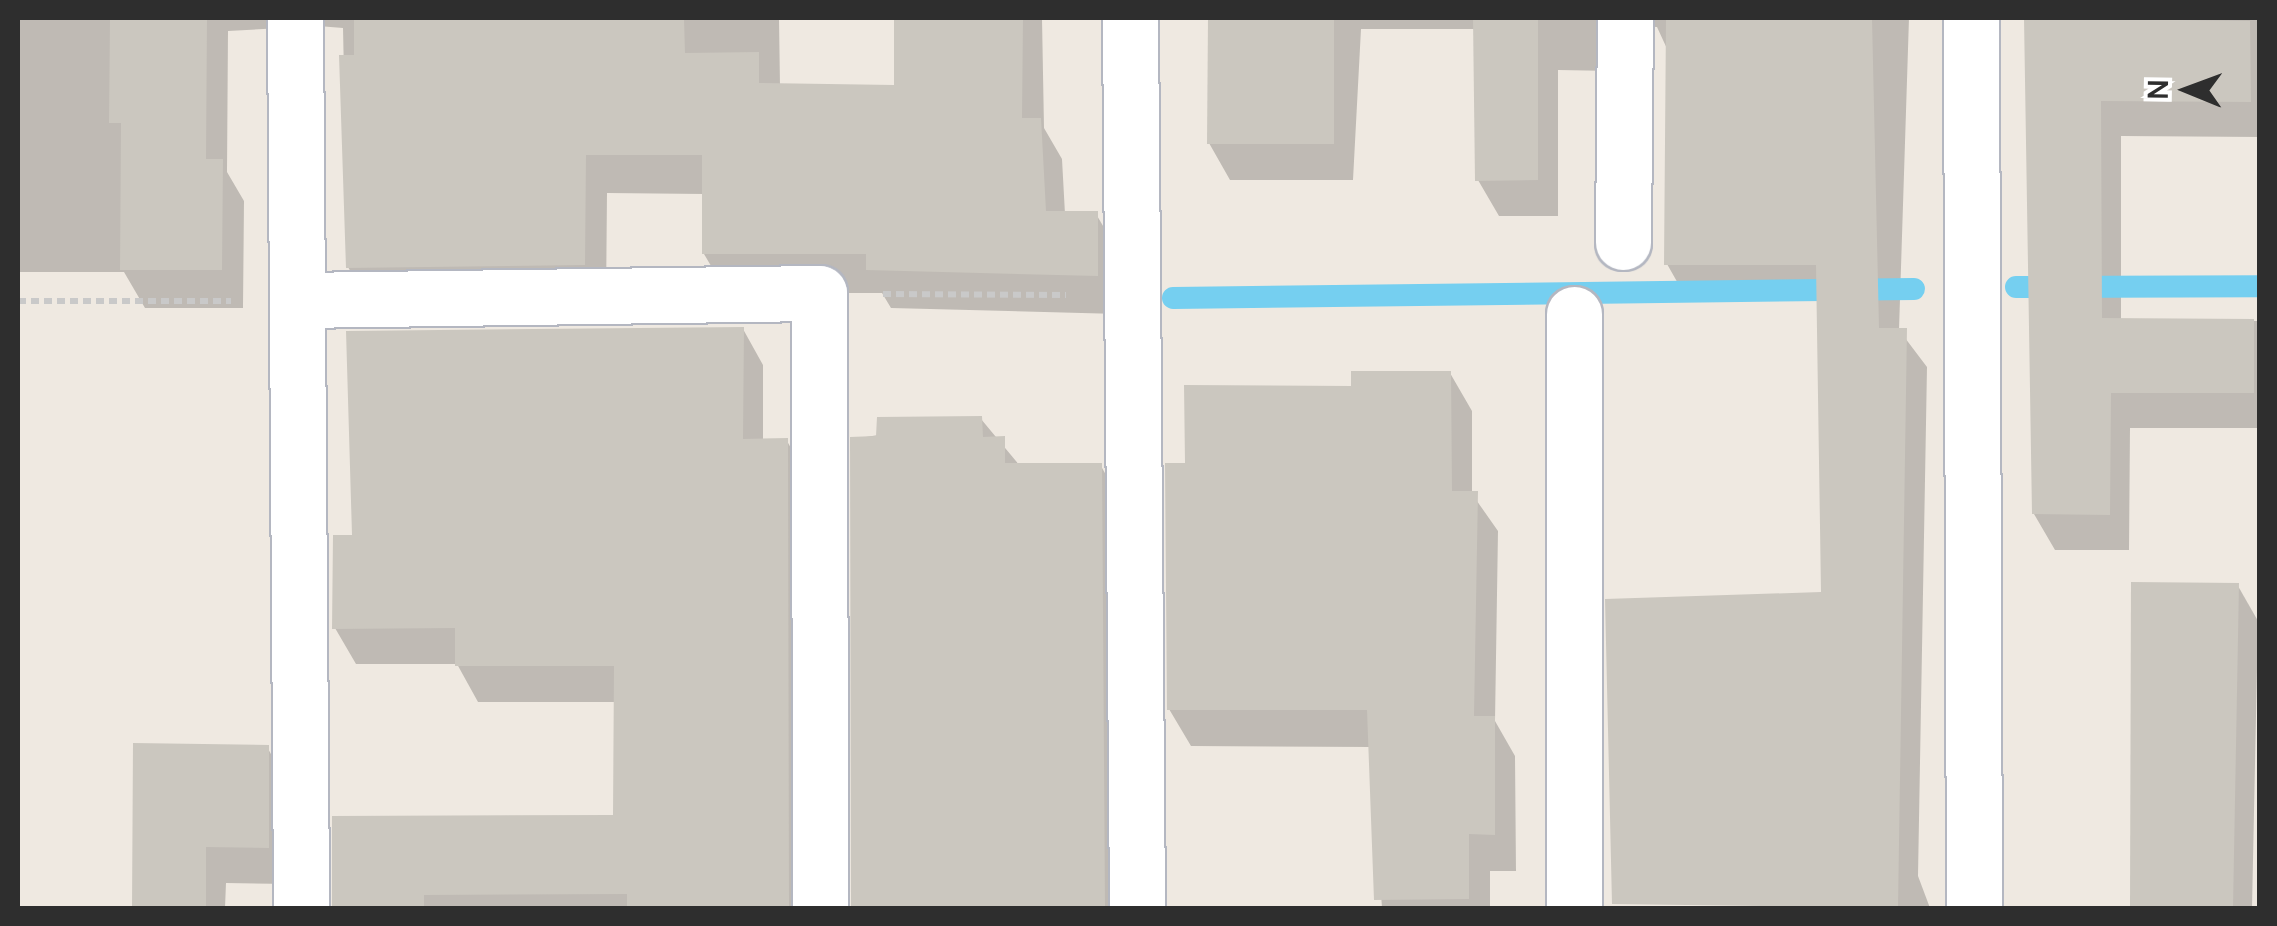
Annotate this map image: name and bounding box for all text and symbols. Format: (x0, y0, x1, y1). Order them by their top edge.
north arrow (2137, 40, 2237, 140)
text: N (2138, 79, 2176, 100)

